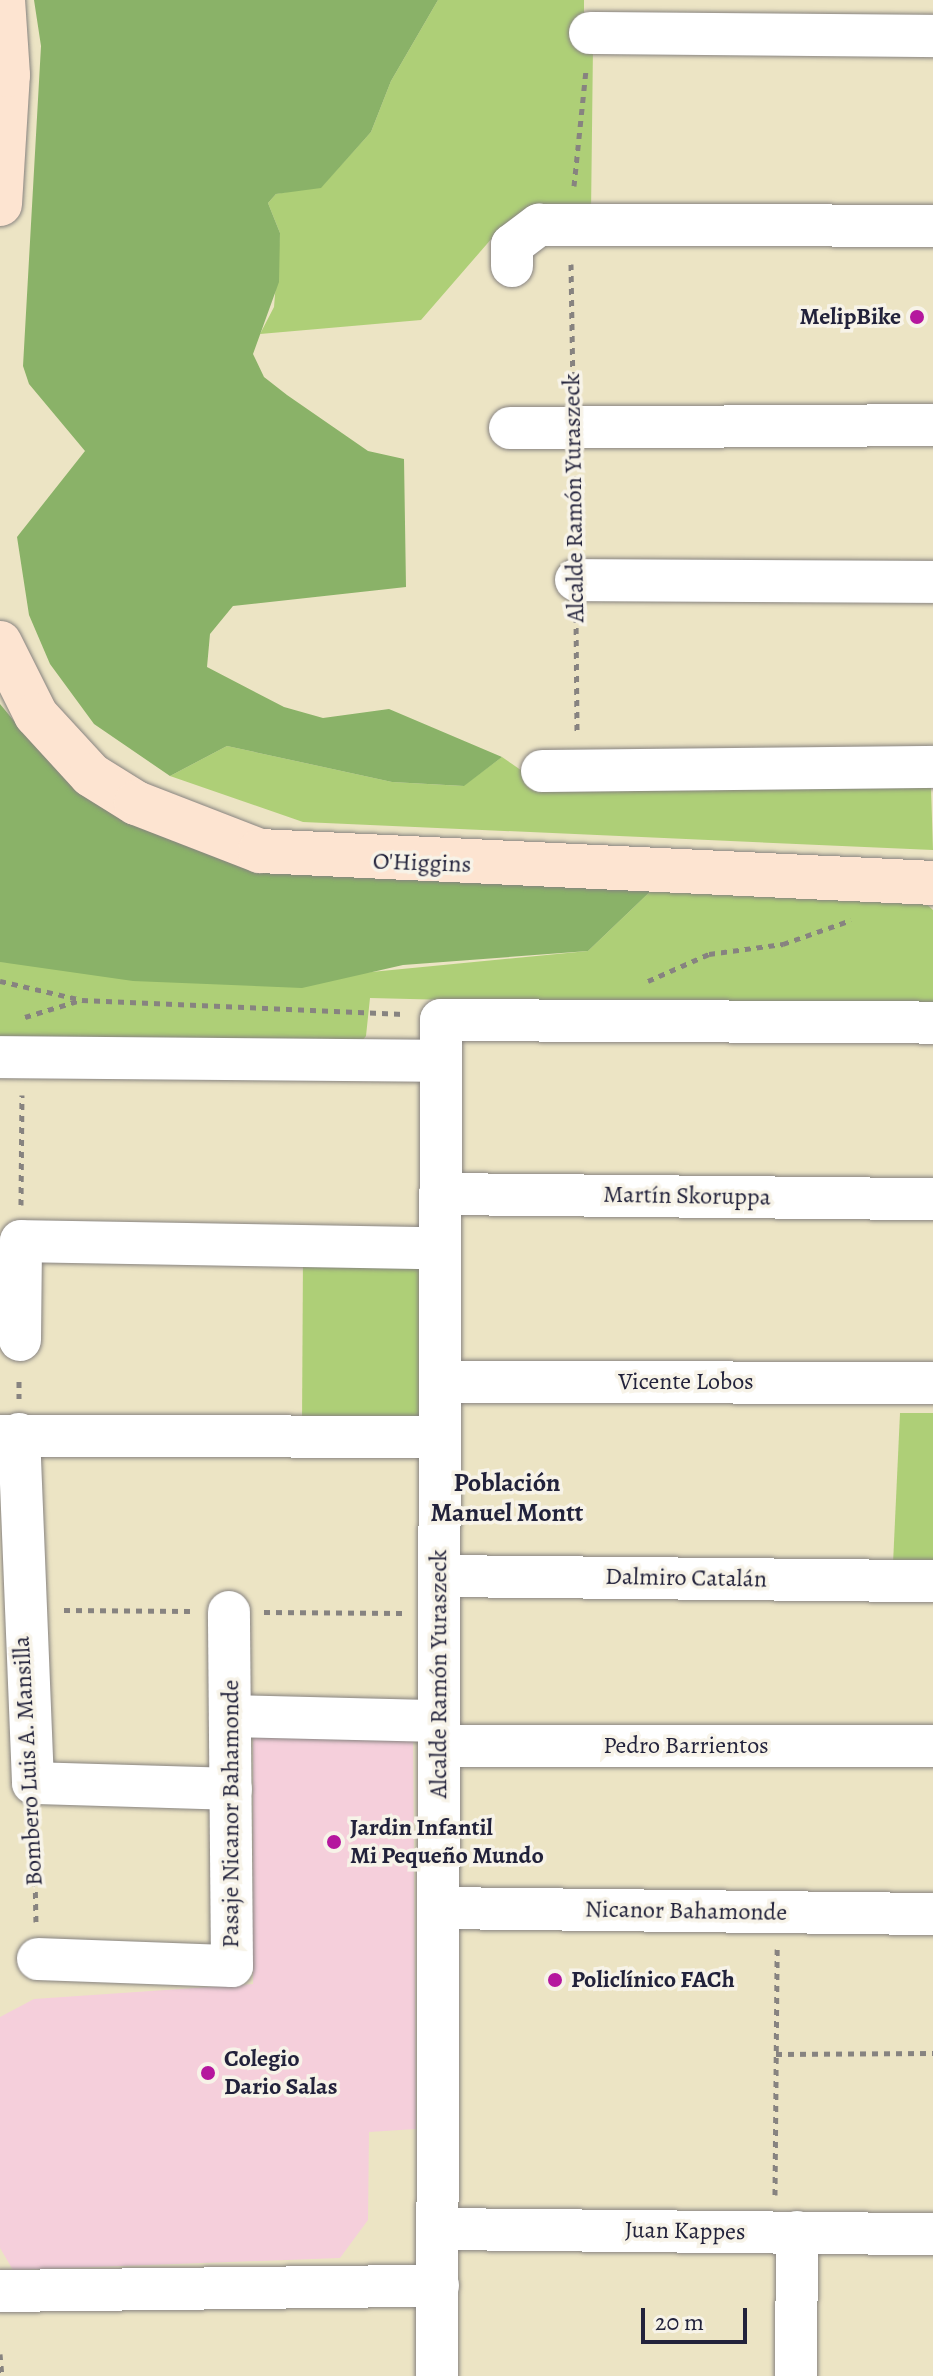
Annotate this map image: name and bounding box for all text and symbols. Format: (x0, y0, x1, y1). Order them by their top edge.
place label: MelipBike (799, 303, 901, 331)
marker: MelipBike (908, 308, 926, 326)
street label: Alcalde Ramón Yuraszeck (557, 373, 591, 623)
street label: O'Higgins (372, 847, 472, 879)
street label: Martín Skoruppa (603, 1180, 771, 1212)
street label: Vicente Lobos (618, 1368, 754, 1396)
district label: Población Manuel Montt (431, 1467, 583, 1528)
street label: Alcalde Ramón Yuraszeck (425, 1550, 453, 1798)
street label: Dalmiro Catalán (605, 1562, 767, 1594)
street label: Bombero Luis A. Mansilla (7, 1635, 49, 1887)
street label: Pasaje Nicanor Bahamonde (217, 1680, 245, 1948)
street label: Pedro Barrientos (603, 1732, 769, 1760)
place label: Jardin Infantil Mi Pequeño Mundo (350, 1814, 544, 1870)
marker: Jardin Infantil Mi Pequeño Mundo (325, 1833, 343, 1851)
street label: Nicanor Bahamonde (585, 1895, 787, 1927)
place label: Policlínico FACh (571, 1966, 735, 1994)
marker: Policlínico FACh (546, 1971, 564, 1989)
place label: Colegio Dario Salas (224, 2045, 337, 2101)
marker: Colegio Dario Salas (199, 2064, 217, 2082)
street label: Juan Kappes (624, 2216, 746, 2246)
scale bar (645, 2292, 751, 2342)
text: 20 m (655, 2306, 704, 2338)

